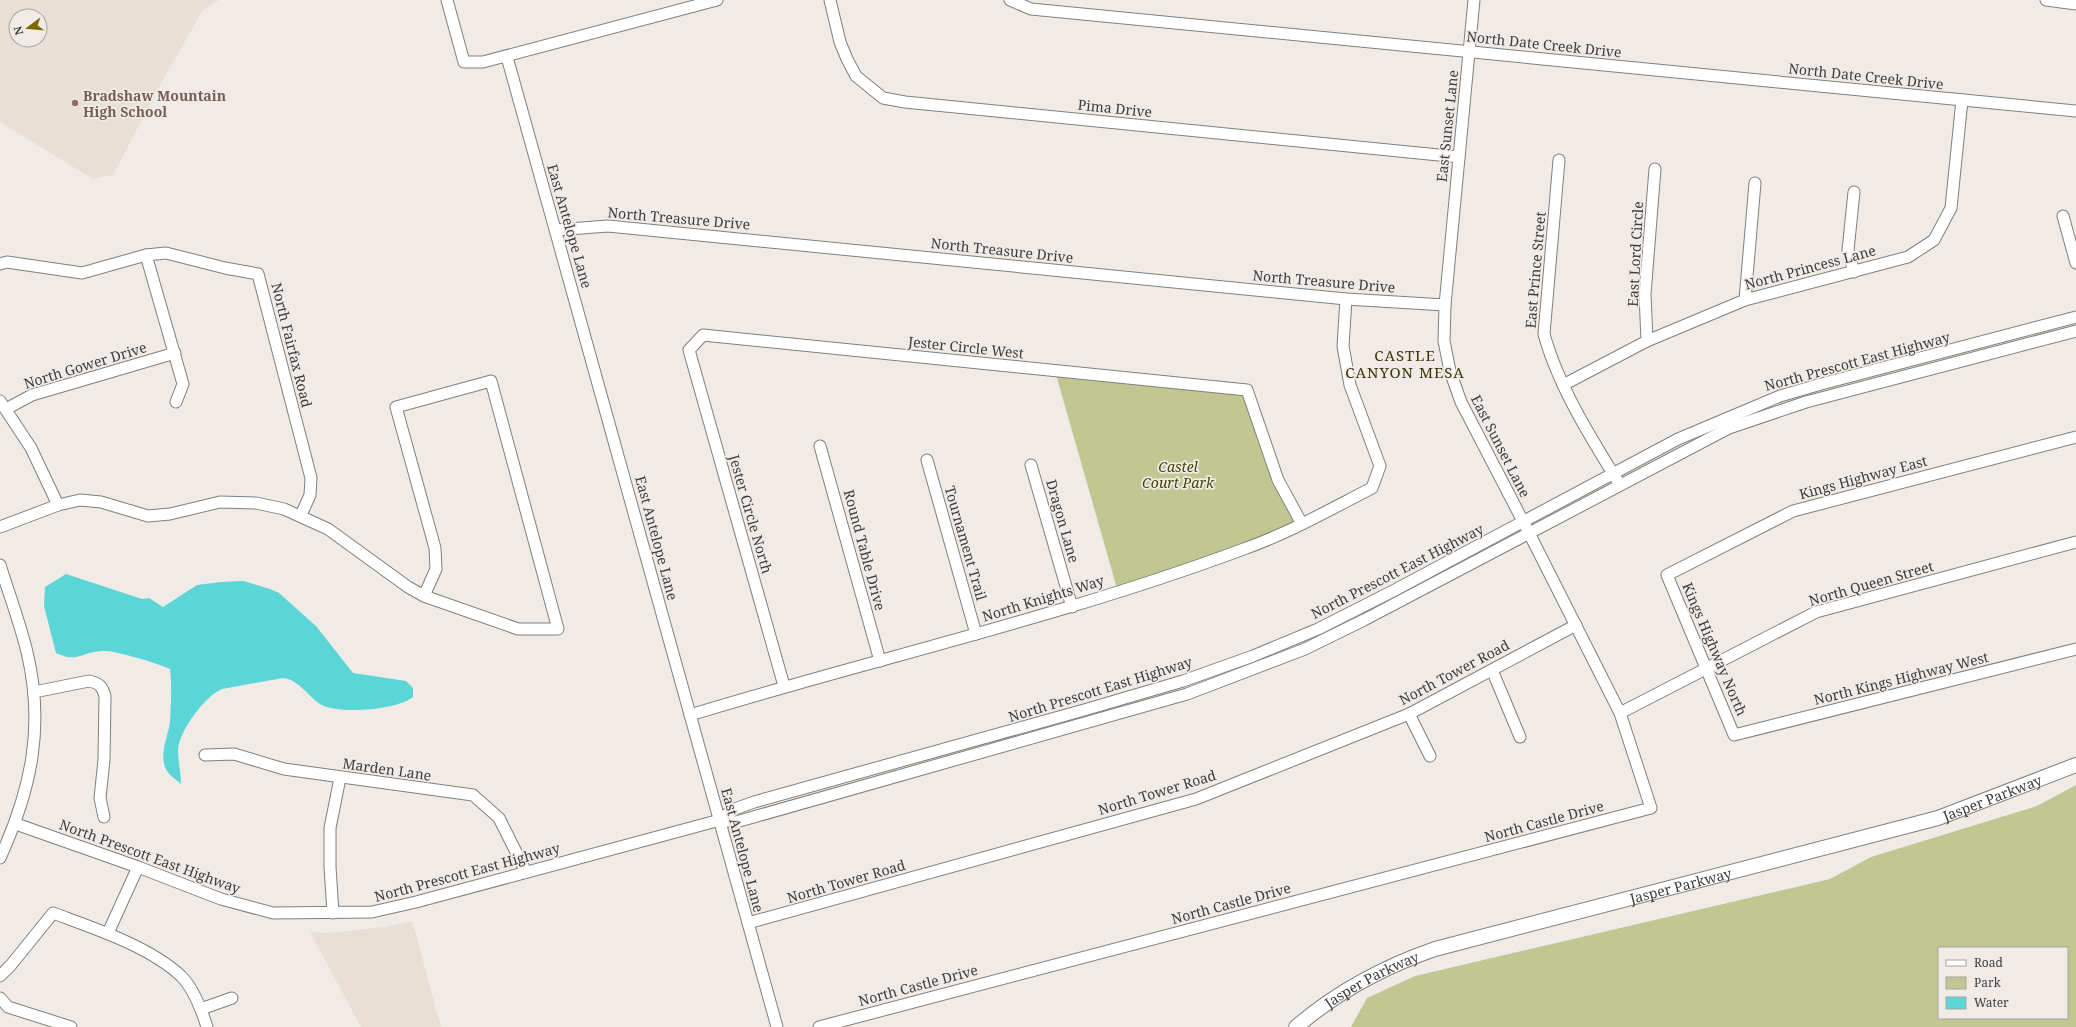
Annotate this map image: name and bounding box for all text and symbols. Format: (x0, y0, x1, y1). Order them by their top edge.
north arrow (8, 8, 48, 48)
text: N (9, 24, 26, 37)
street label: North Date Creek Drive (1466, 26, 1622, 62)
street label: North Date Creek Drive (1788, 58, 1944, 94)
street label: East Sunset Lane (1432, 69, 1462, 183)
place label: Bradshaw Mountain High School (83, 86, 226, 121)
street label: Pima Drive (1077, 95, 1153, 121)
marker: Bradshaw Mountain High School (70, 98, 80, 108)
street label: East Antelope Lane (543, 162, 597, 290)
street label: East Lord Circle (1623, 201, 1647, 307)
street label: North Treasure Drive (607, 202, 751, 234)
street label: East Prince Street (1520, 211, 1550, 329)
street label: North Treasure Drive (930, 233, 1074, 267)
street label: North Princess Lane (1742, 240, 1878, 294)
street label: North Treasure Drive (1252, 265, 1396, 297)
street label: North Fairfax Road (267, 281, 317, 410)
street label: North Prescott East Highway (1762, 327, 1952, 395)
street label: Jester Circle West (906, 331, 1025, 363)
street label: North Gower Drive (21, 337, 149, 393)
district label: CASTLE CANYON MESA (1345, 345, 1465, 382)
street label: East Sunset Lane (1467, 392, 1535, 500)
street label: Jester Circle North (725, 451, 777, 576)
street label: Kings Highway East (1797, 451, 1929, 503)
park label: Castel Court Park (1142, 457, 1215, 492)
street label: East Antelope Lane (631, 474, 683, 602)
street label: Dragon Lane (1042, 477, 1084, 565)
street label: Tournament Trail (941, 484, 992, 603)
street label: Round Table Drive (840, 487, 890, 613)
street label: North Prescott East Highway (1308, 519, 1487, 623)
street label: North Queen Street (1806, 556, 1936, 610)
street label: North Knights Way (980, 570, 1106, 626)
street label: Kings Highway North (1678, 579, 1752, 719)
street label: North Tower Road (1396, 635, 1513, 709)
street label: North Kings Highway West (1812, 647, 1990, 709)
street label: North Prescott East Highway (1006, 652, 1194, 726)
street label: Marden Lane (341, 753, 433, 785)
street label: North Tower Road (1096, 765, 1219, 819)
street label: Jasper Parkway (1939, 770, 2044, 825)
street label: East Antelope Lane (717, 786, 769, 914)
street label: North Castle Drive (1482, 796, 1606, 846)
street label: North Prescott East Highway (57, 814, 243, 898)
street label: North Prescott East Highway (372, 838, 562, 906)
street label: North Tower Road (785, 855, 908, 907)
street label: Jasper Parkway (1627, 863, 1733, 908)
street label: North Castle Drive (1169, 878, 1293, 928)
street label: Jasper Parkway (1320, 946, 1421, 1012)
legend (1938, 947, 2068, 1019)
text: Road (1974, 954, 2004, 971)
street label: North Castle Drive (856, 960, 980, 1010)
text: Park (1974, 974, 2002, 991)
text: Water (1974, 994, 2009, 1011)

